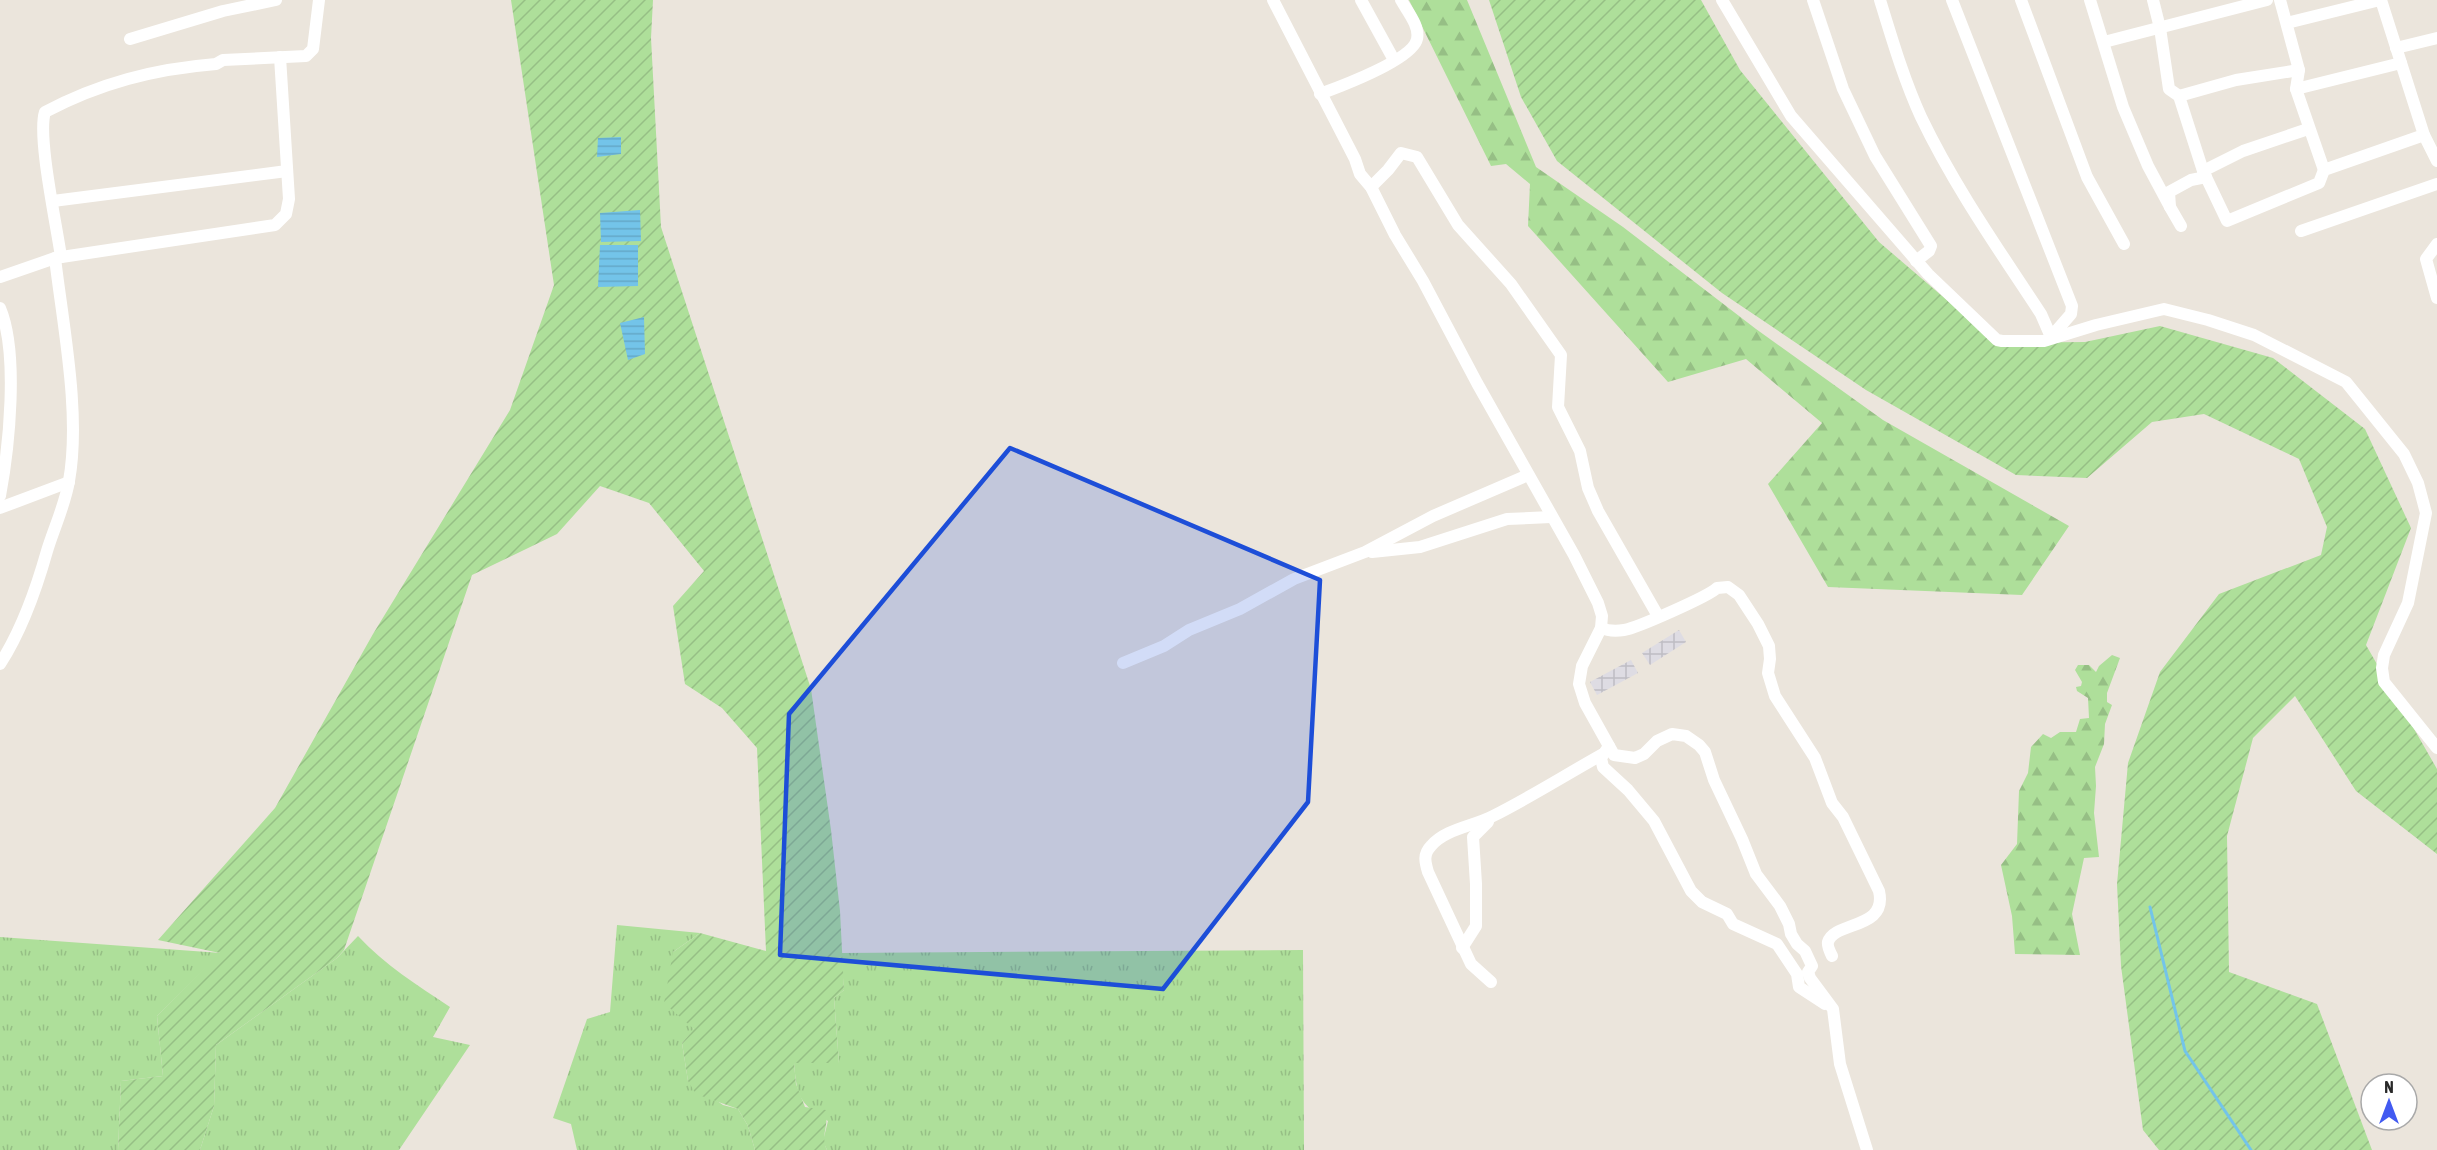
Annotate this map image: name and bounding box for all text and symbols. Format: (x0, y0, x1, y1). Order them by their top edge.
north arrow (2359, 1072, 2419, 1132)
text: N (2384, 1078, 2394, 1096)

